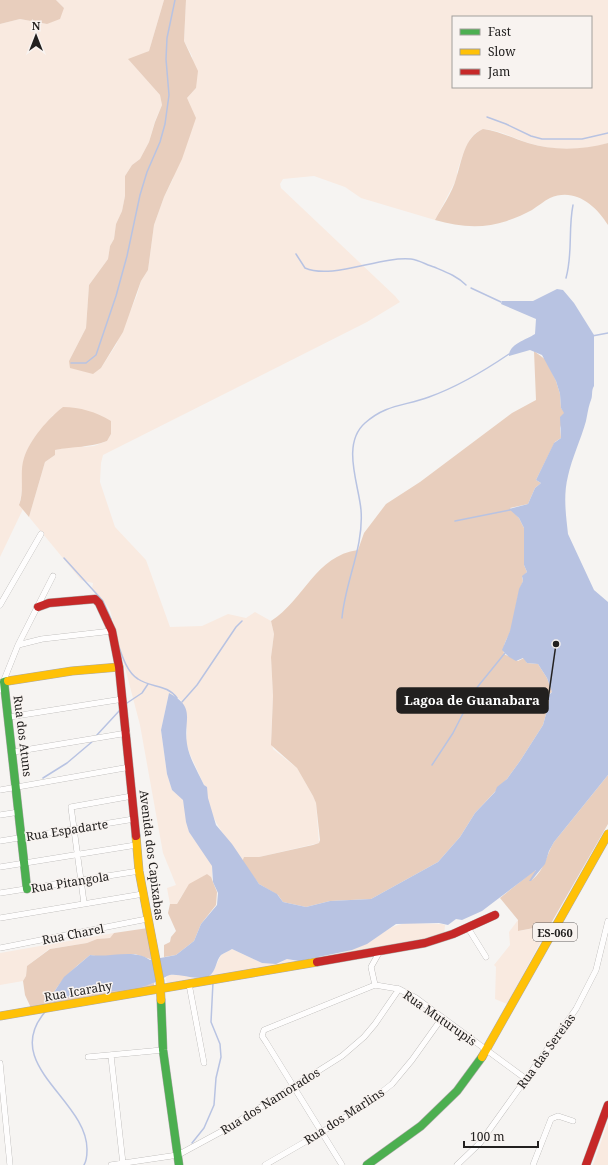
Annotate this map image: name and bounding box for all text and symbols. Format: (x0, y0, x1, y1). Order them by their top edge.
north arrow (16, 16, 56, 56)
legend (452, 16, 592, 88)
text: N (32, 18, 41, 33)
text: Fast (488, 23, 511, 40)
text: Slow (488, 43, 516, 60)
text: Jam (487, 63, 510, 80)
callout: Lagoa de Guanabara (397, 688, 548, 713)
text: Lagoa de Guanabara (404, 691, 540, 709)
street label: Rua dos Atuns (10, 694, 36, 778)
street label: Avenida dos Capixabas (136, 789, 168, 921)
street label: Rua Espadarte (25, 815, 109, 845)
street label: Rua Pitangola (30, 867, 111, 897)
street label: Rua Charel (41, 920, 106, 948)
road number: ES-060 (533, 923, 577, 941)
street label: Rua Icarahy (43, 977, 114, 1005)
street label: Rua Muturupis (400, 986, 480, 1050)
street label: Rua das Sereias (513, 1010, 579, 1092)
street label: Rua dos Namorados (217, 1064, 323, 1138)
street label: Rua dos Marlins (301, 1084, 387, 1148)
scale bar (464, 1123, 538, 1149)
text: 100 m (470, 1128, 505, 1145)

